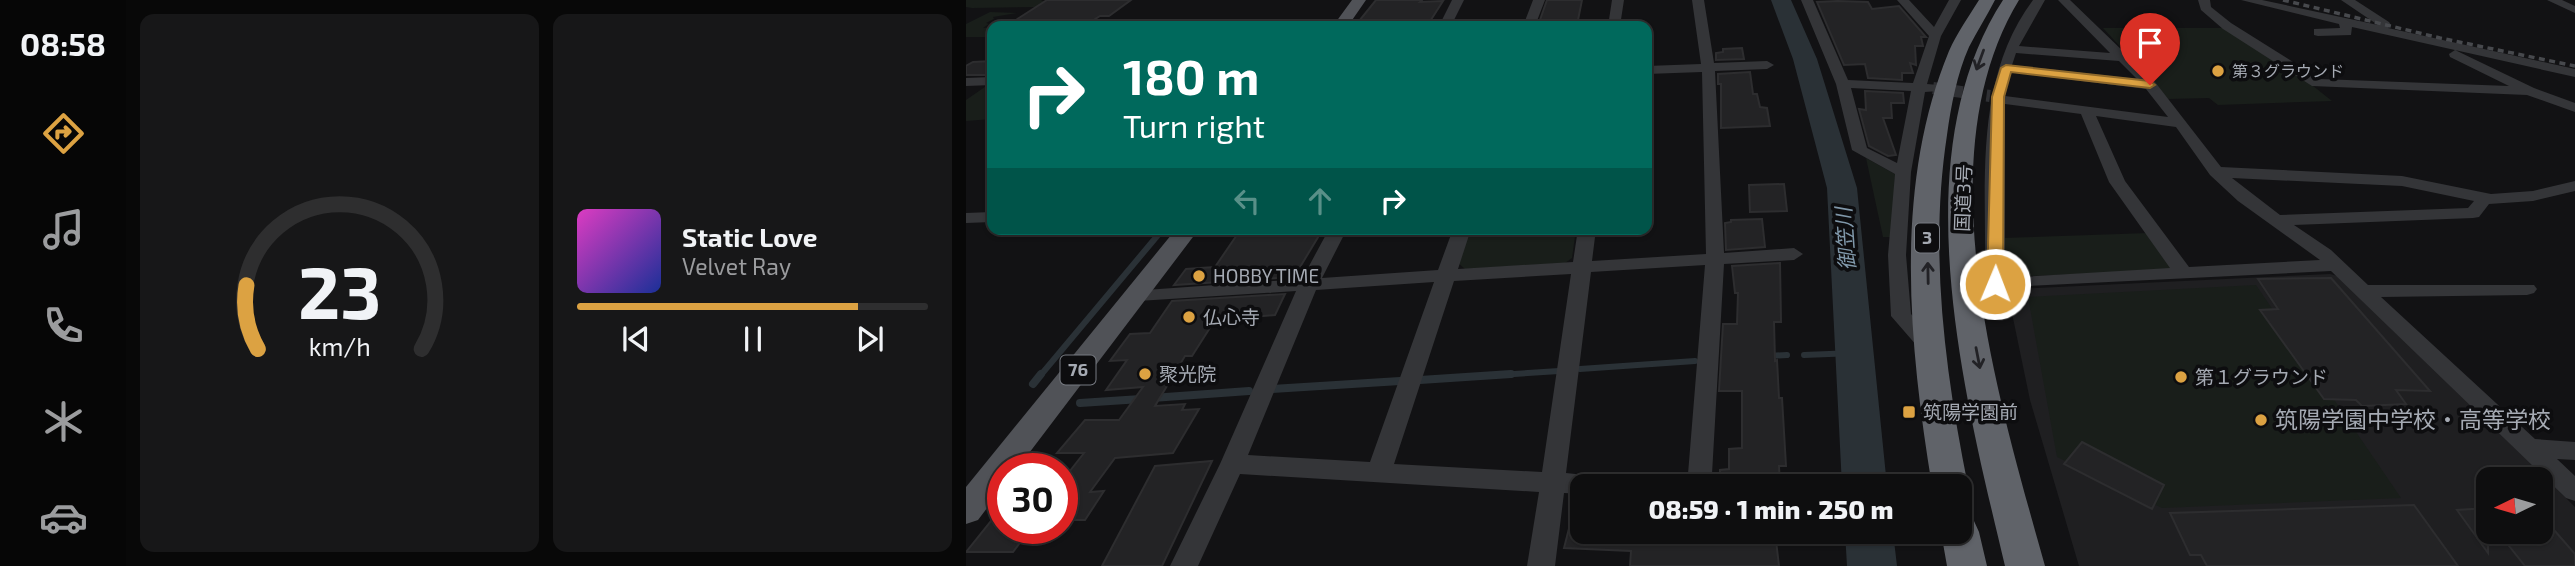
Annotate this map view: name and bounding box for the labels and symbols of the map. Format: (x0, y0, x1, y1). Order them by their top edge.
pin (2120, 13, 2180, 85)
one-way arrow (1972, 49, 1985, 71)
place label: 第３グラウンド (2232, 61, 2344, 80)
marker: 第３グラウンド (2210, 63, 2226, 79)
street label: 国道3号 (1950, 164, 1975, 232)
water label: 御笠川 (1830, 205, 1859, 271)
road number: 3 (1915, 224, 1939, 252)
position arrow (1958, 247, 2032, 321)
one-way arrow (1921, 262, 1934, 285)
place label: HOBBY TIME (1213, 264, 1319, 287)
marker: HOBBY TIME (1191, 268, 1207, 284)
place label: 仏心寺 (1203, 305, 1260, 328)
marker: 仏心寺 (1181, 309, 1197, 325)
one-way arrow (1971, 346, 1985, 369)
road number: 76 (1060, 356, 1096, 384)
place label: 聚光院 (1159, 362, 1216, 385)
place label: 第１グラウンド (2195, 365, 2328, 388)
marker: 聚光院 (1137, 366, 1153, 382)
marker: 第１グラウンド (2173, 369, 2189, 385)
place label: 筑陽学園前 (1923, 400, 2018, 423)
marker: 筑陽学園前 (1901, 404, 1917, 420)
place label: 筑陽学園中学校・高等学校 (2275, 405, 2551, 433)
marker: 筑陽学園中学校・高等学校 (2253, 412, 2269, 428)
speed limit sign: 30 (987, 453, 1078, 544)
north arrow (2476, 467, 2553, 544)

